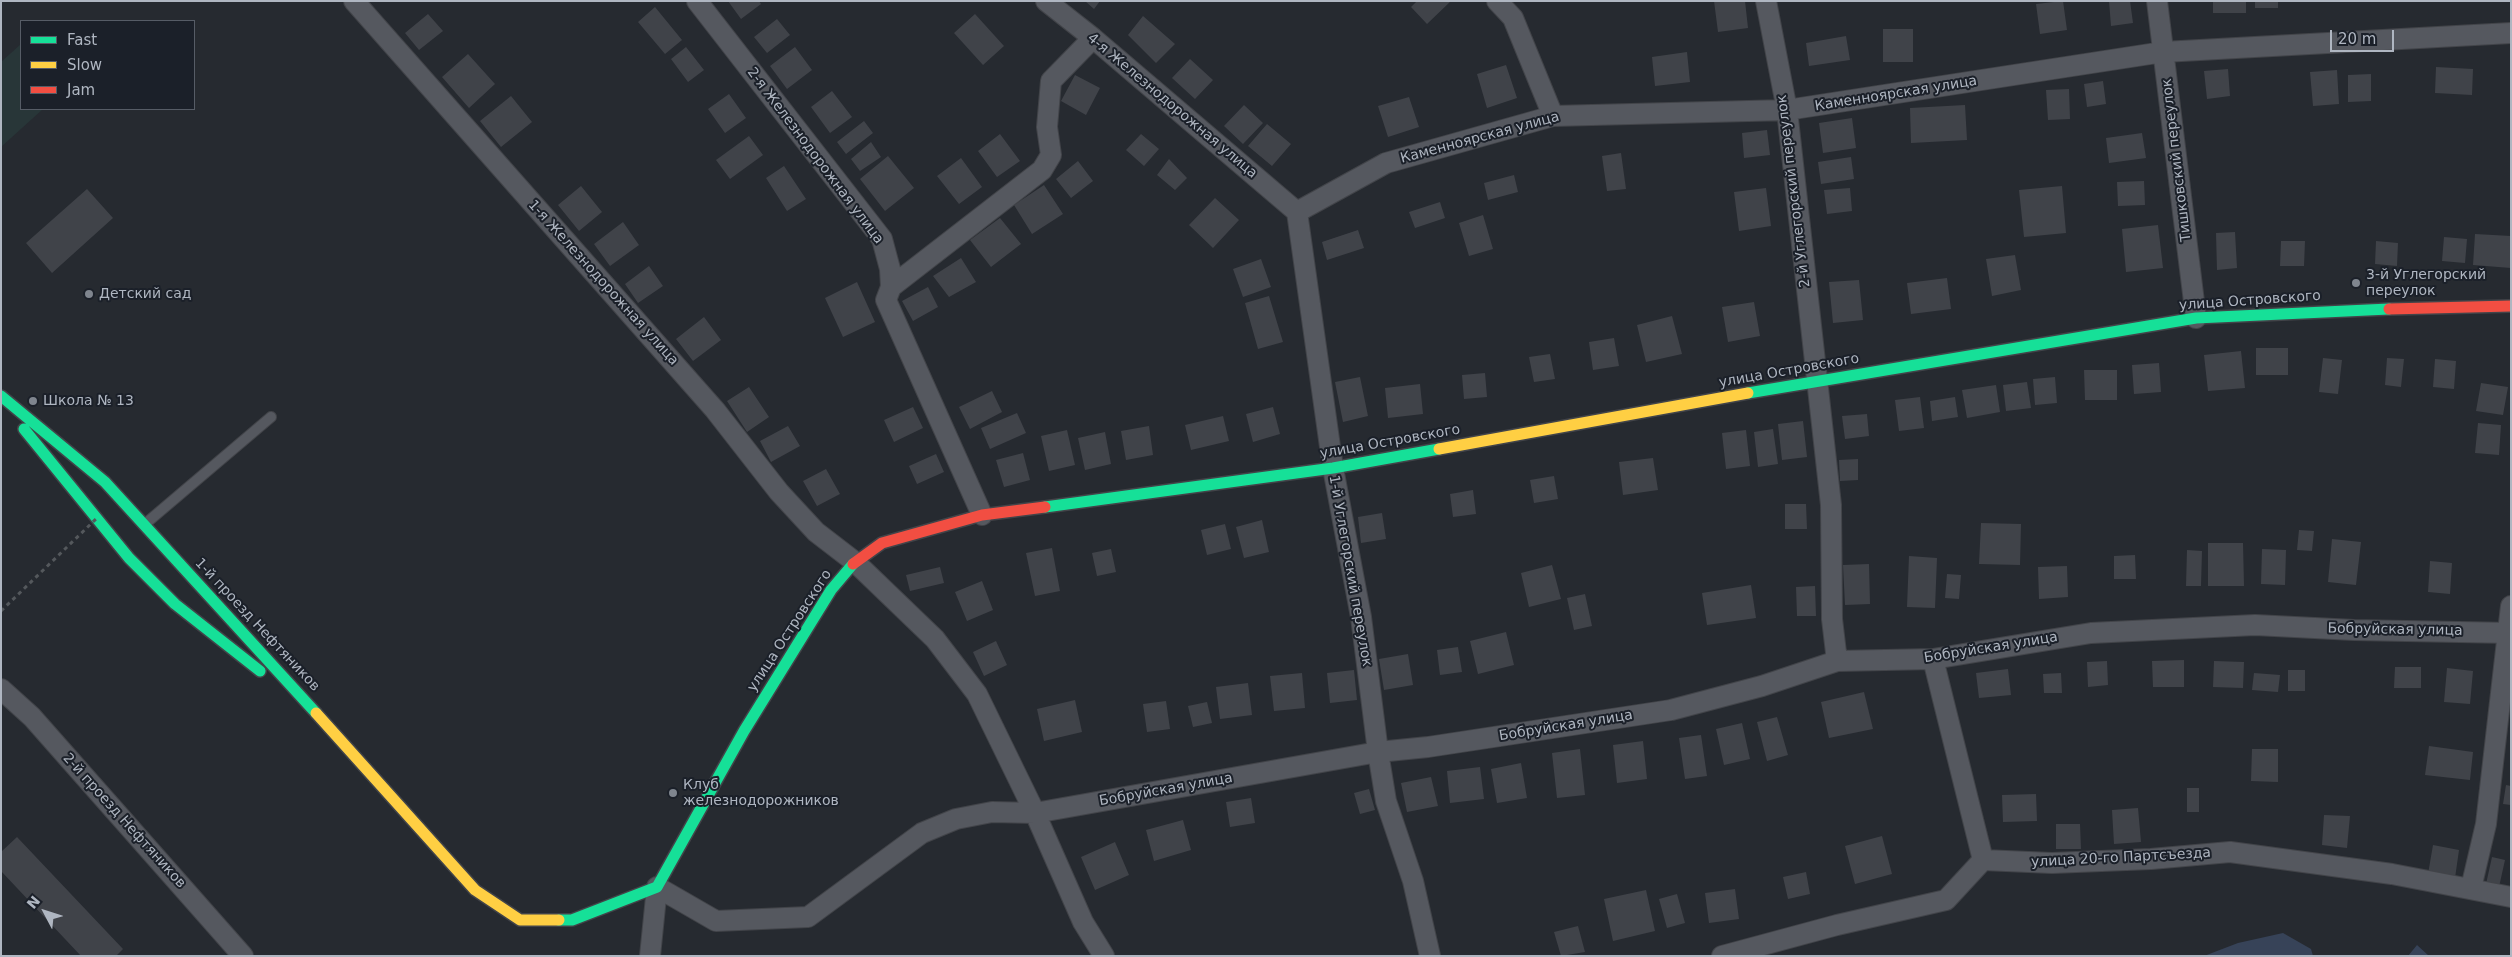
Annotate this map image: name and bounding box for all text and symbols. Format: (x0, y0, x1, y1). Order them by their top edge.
legend (20, 20, 195, 110)
scale bar (2332, 20, 2396, 52)
street label: 4-я Железнодорожная улица (1084, 30, 1260, 182)
text: 20 m (2338, 30, 2376, 48)
text: Fast (67, 31, 97, 49)
text: Slow (67, 56, 102, 74)
street label: 2-я Железнодорожная улица (743, 64, 887, 248)
street label: Каменноярская улица (1814, 73, 1978, 115)
street label: Тишковский переулок (2159, 78, 2195, 242)
text: Jam (67, 81, 95, 99)
street label: 2-й Углегорский переулок (1774, 94, 1814, 288)
street label: Каменноярская улица (1399, 109, 1561, 167)
street label: 1-я Железнодорожная улица (524, 197, 682, 369)
place label: 3-й Углегорский переулок (2366, 267, 2486, 300)
marker: 3-й Углегорский переулок (2350, 277, 2362, 289)
place label: Детский сад (99, 286, 191, 302)
marker: Детский сад (83, 288, 95, 300)
street label: улица Островского (2179, 288, 2321, 314)
street label: улица Островского (1718, 350, 1860, 392)
place label: Школа № 13 (43, 393, 134, 409)
marker: Школа № 13 (27, 395, 39, 407)
street label: улица Островского (1319, 421, 1461, 463)
street label: 1-й Углегорский переулок (1325, 474, 1375, 668)
street label: 1-й проезд Нефтяников (191, 555, 323, 695)
street label: улица Островского (744, 567, 836, 695)
street label: Бобруйская улица (2327, 620, 2463, 640)
street label: Бобруйская улица (1923, 629, 2059, 667)
street label: Бобруйская улица (1498, 707, 1634, 745)
street label: 2-й проезд Нефтяников (59, 750, 189, 892)
street label: Бобруйская улица (1098, 770, 1234, 810)
place label: Клуб железнодорожников (683, 777, 839, 810)
marker: Клуб железнодорожников (667, 787, 679, 799)
street label: улица 20-го Партсъезда (2031, 845, 2211, 871)
north arrow (20, 887, 70, 937)
text: N (24, 893, 43, 912)

